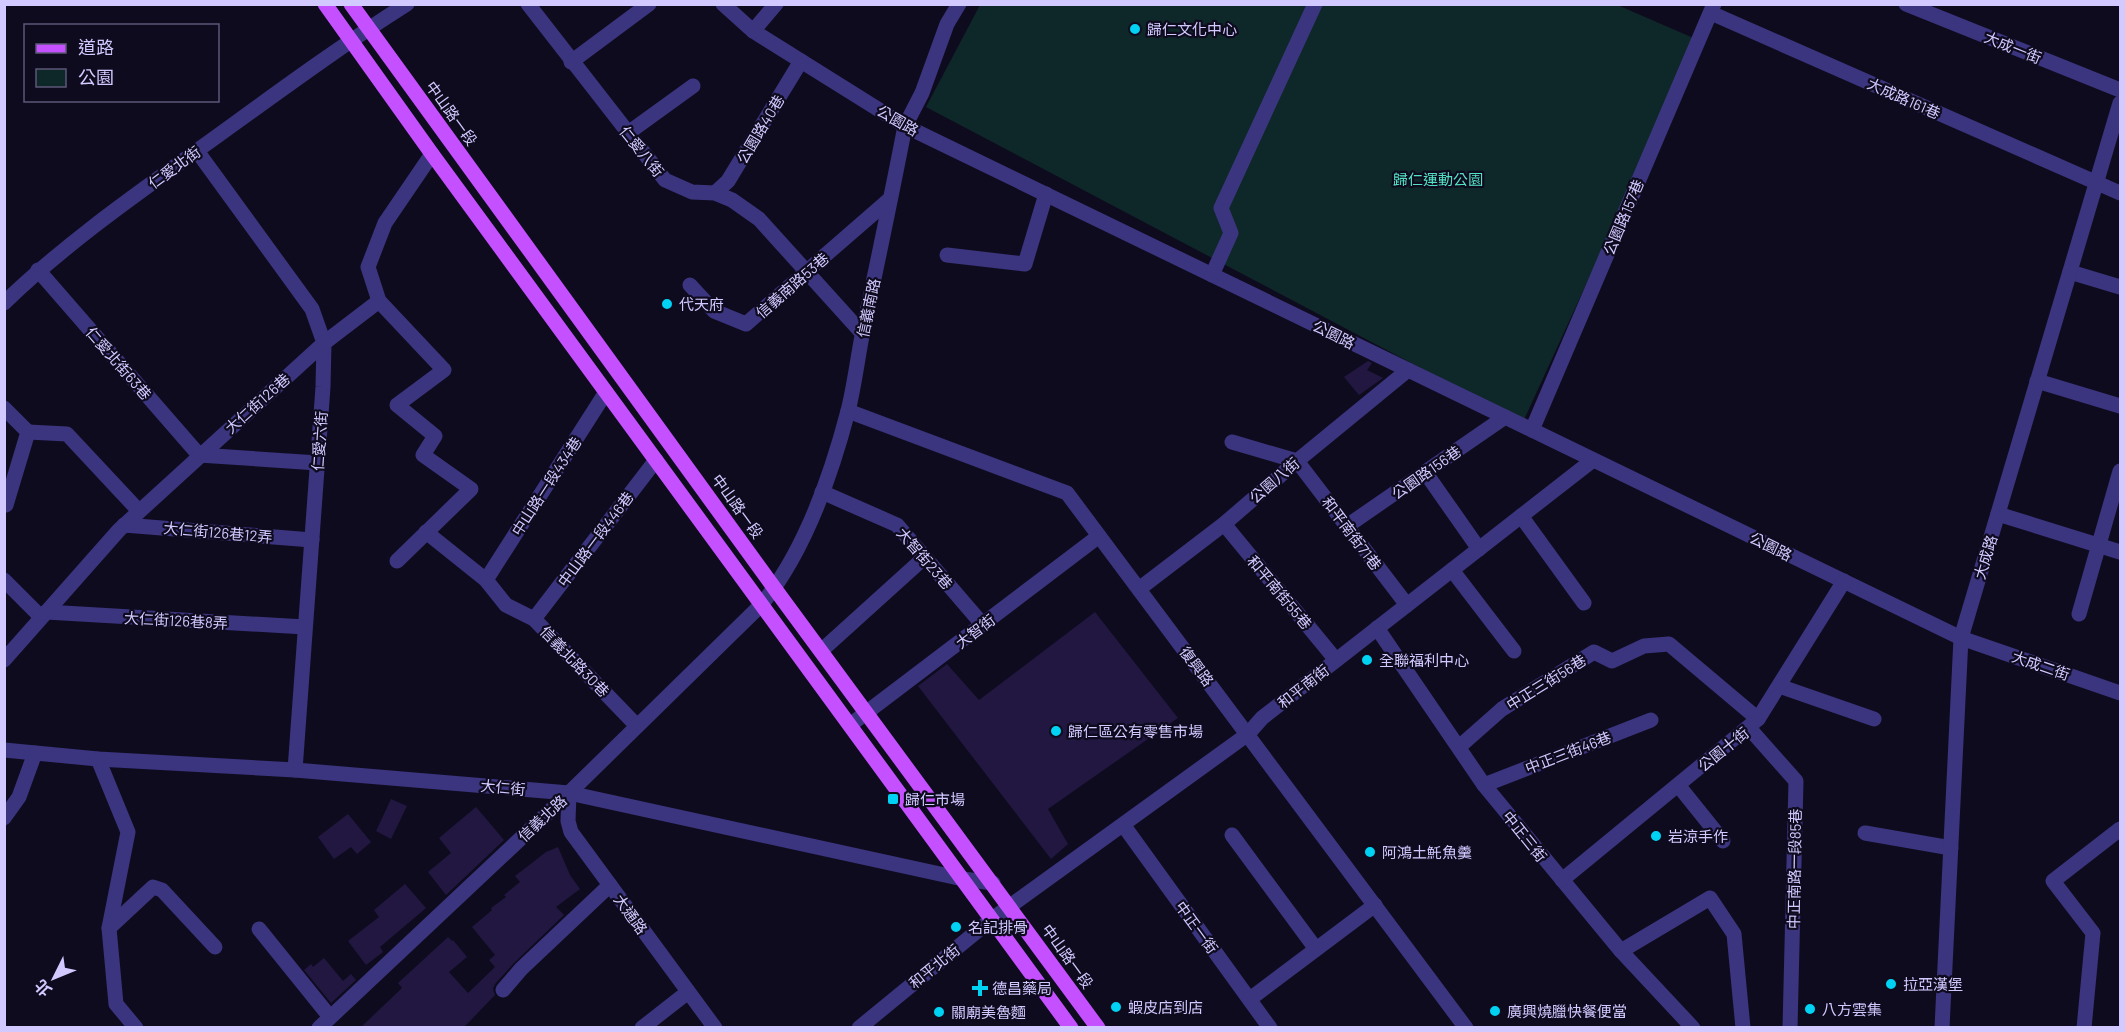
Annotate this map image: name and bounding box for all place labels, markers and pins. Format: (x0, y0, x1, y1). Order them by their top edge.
place label: 歸仁文化中心 (1147, 20, 1237, 38)
marker: 歸仁文化中心 (1128, 22, 1142, 36)
place label: 代天府 (679, 295, 724, 313)
marker: 代天府 (660, 297, 674, 311)
place label: 全聯福利中心 (1379, 651, 1469, 669)
marker: 全聯福利中心 (1360, 653, 1374, 667)
place label: 歸仁區公有零售市場 (1068, 722, 1203, 740)
marker: 歸仁區公有零售市場 (1049, 724, 1063, 738)
place label: 歸仁市場 (905, 790, 965, 808)
marker: 歸仁市場 (886, 792, 900, 806)
place label: 岩涼手作 (1668, 827, 1728, 845)
marker: 岩涼手作 (1649, 829, 1663, 843)
place label: 阿鴻土魠魚羹 (1382, 843, 1472, 861)
marker: 阿鴻土魠魚羹 (1363, 845, 1377, 859)
place label: 名記排骨 (968, 918, 1028, 936)
marker: 名記排骨 (949, 920, 963, 934)
place label: 拉亞漢堡 (1903, 975, 1963, 993)
marker: 拉亞漢堡 (1884, 977, 1898, 991)
place label: 德昌藥局 (992, 979, 1052, 997)
marker: 德昌藥局 (973, 981, 987, 995)
place label: 蝦皮店到店 (1128, 998, 1203, 1016)
marker: 蝦皮店到店 (1109, 1000, 1123, 1014)
place label: 八方雲集 (1822, 1000, 1882, 1018)
place label: 廣興燒臘快餐便當 (1507, 1002, 1627, 1020)
marker: 八方雲集 (1803, 1002, 1817, 1016)
place label: 關廟美魯麵 (951, 1003, 1026, 1021)
marker: 廣興燒臘快餐便當 (1488, 1004, 1502, 1018)
marker: 關廟美魯麵 (932, 1005, 946, 1019)

